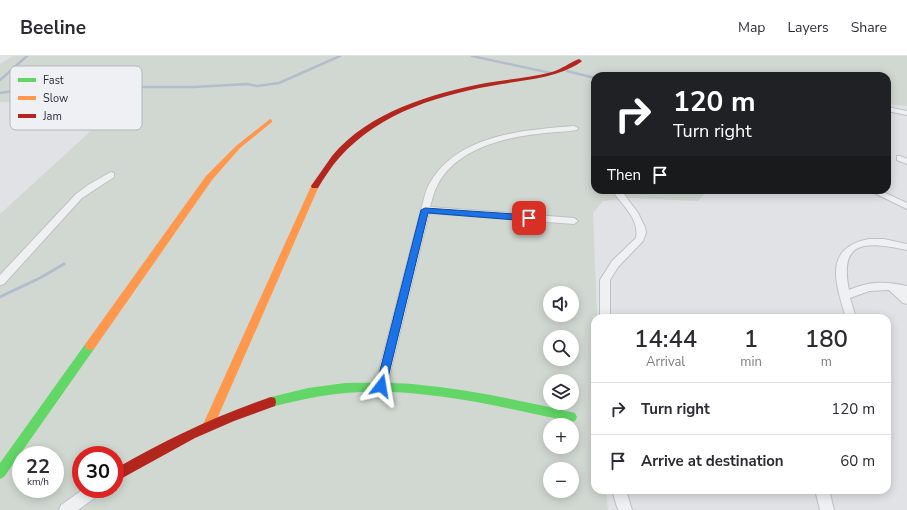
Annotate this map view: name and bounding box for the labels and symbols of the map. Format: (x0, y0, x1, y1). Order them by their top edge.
legend (10, 66, 142, 130)
text: Fast (43, 73, 64, 88)
text: Slow (43, 91, 68, 106)
text: Jam (42, 109, 62, 124)
pin (512, 201, 546, 235)
position arrow (360, 365, 402, 407)
speed limit sign: 30 (72, 446, 124, 498)

